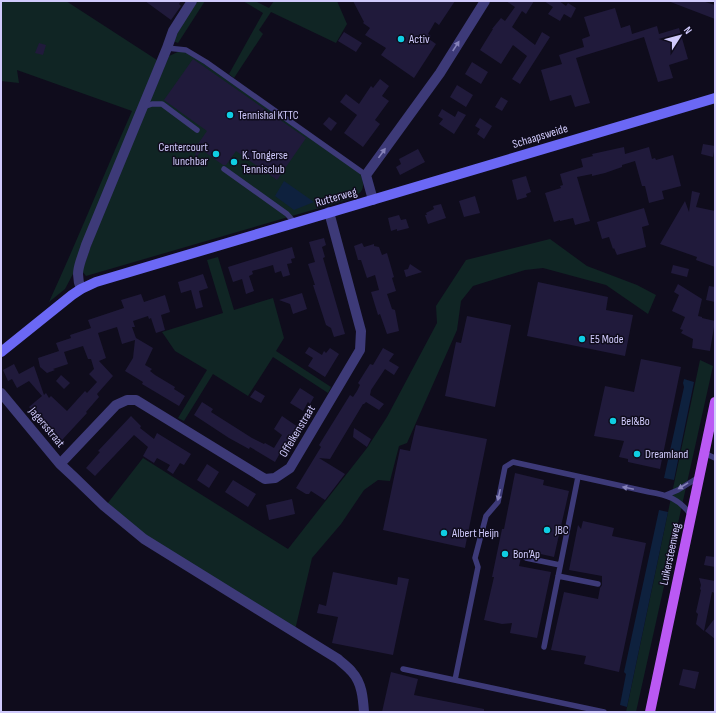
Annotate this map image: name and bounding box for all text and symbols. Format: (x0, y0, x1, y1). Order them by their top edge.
north arrow (660, 16, 700, 56)
text: N (681, 24, 695, 37)
place label: Activ (408, 32, 430, 47)
marker: Activ (396, 34, 406, 44)
one-way arrow (453, 41, 460, 52)
place label: Tennishal KTTC (238, 108, 299, 123)
marker: Tennishal KTTC (225, 110, 235, 120)
street label: Schaapsweide (511, 121, 570, 152)
place label: Centercourt lunchbar (159, 140, 209, 169)
place label: K. Tongerse Tennisclub (242, 148, 288, 177)
one-way arrow (378, 148, 386, 158)
marker: Centercourt lunchbar (211, 149, 221, 159)
marker: K. Tongerse Tennisclub (229, 157, 239, 167)
street label: Rutterweg (314, 184, 359, 211)
place label: E5 Mode (590, 332, 624, 347)
marker: E5 Mode (577, 334, 587, 344)
street label: Offelkenstraat (276, 402, 319, 460)
street label: Jagersstraat (25, 403, 68, 451)
place label: Bel&Bo (621, 414, 650, 429)
marker: Bel&Bo (608, 416, 618, 426)
place label: Dreamland (645, 447, 688, 462)
marker: Dreamland (632, 449, 642, 459)
one-way arrow (677, 483, 689, 490)
one-way arrow (622, 484, 634, 490)
one-way arrow (496, 489, 502, 502)
street label: Luikersteenweg (657, 521, 684, 587)
place label: JBC (554, 523, 569, 538)
marker: JBC (542, 525, 552, 535)
place label: Albert Heijn (451, 526, 499, 541)
marker: Albert Heijn (439, 528, 449, 538)
place label: Bon’Ap (513, 547, 540, 562)
marker: Bon’Ap (500, 549, 510, 559)

